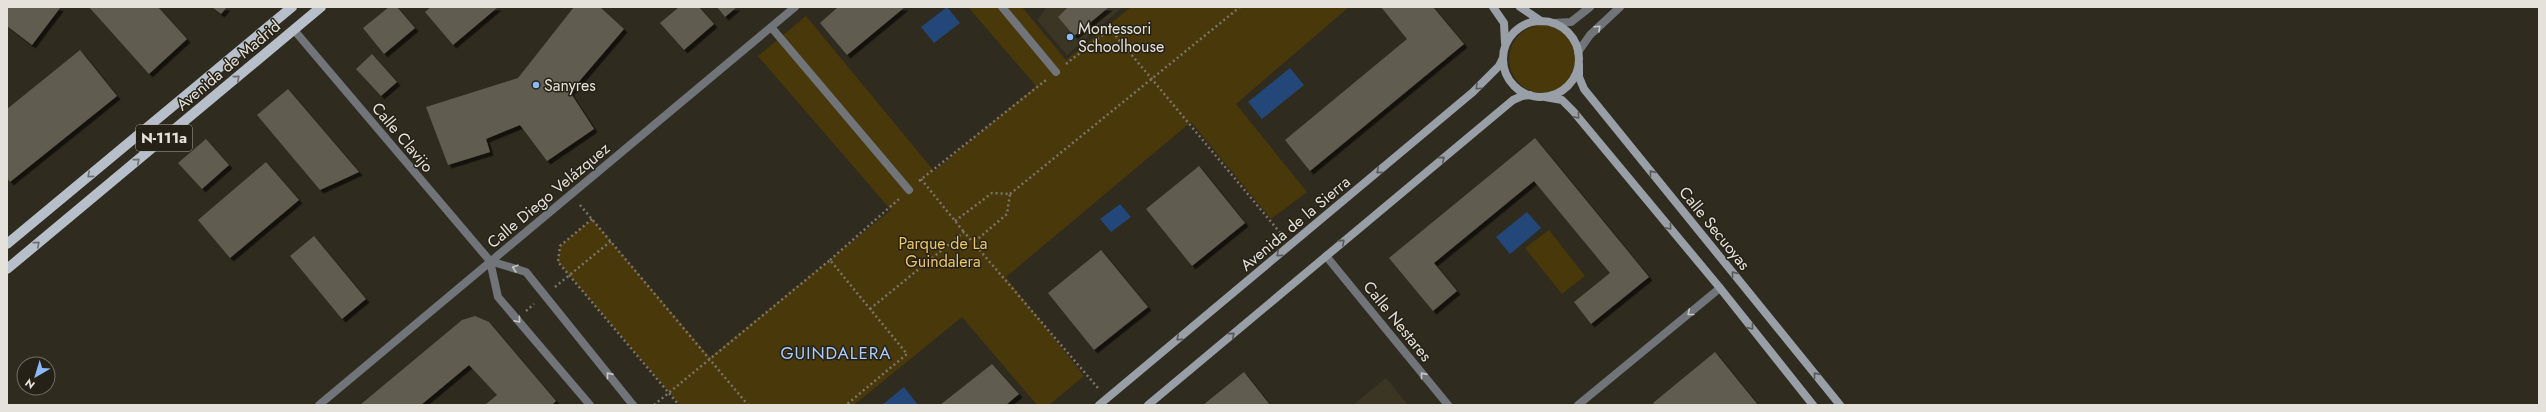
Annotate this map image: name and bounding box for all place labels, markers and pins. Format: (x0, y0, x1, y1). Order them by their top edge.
place label: Montessori Schoolhouse (1078, 17, 1164, 58)
marker: Montessori Schoolhouse (1065, 32, 1075, 42)
place label: Sanyres (544, 74, 596, 97)
marker: Sanyres (531, 80, 541, 90)

